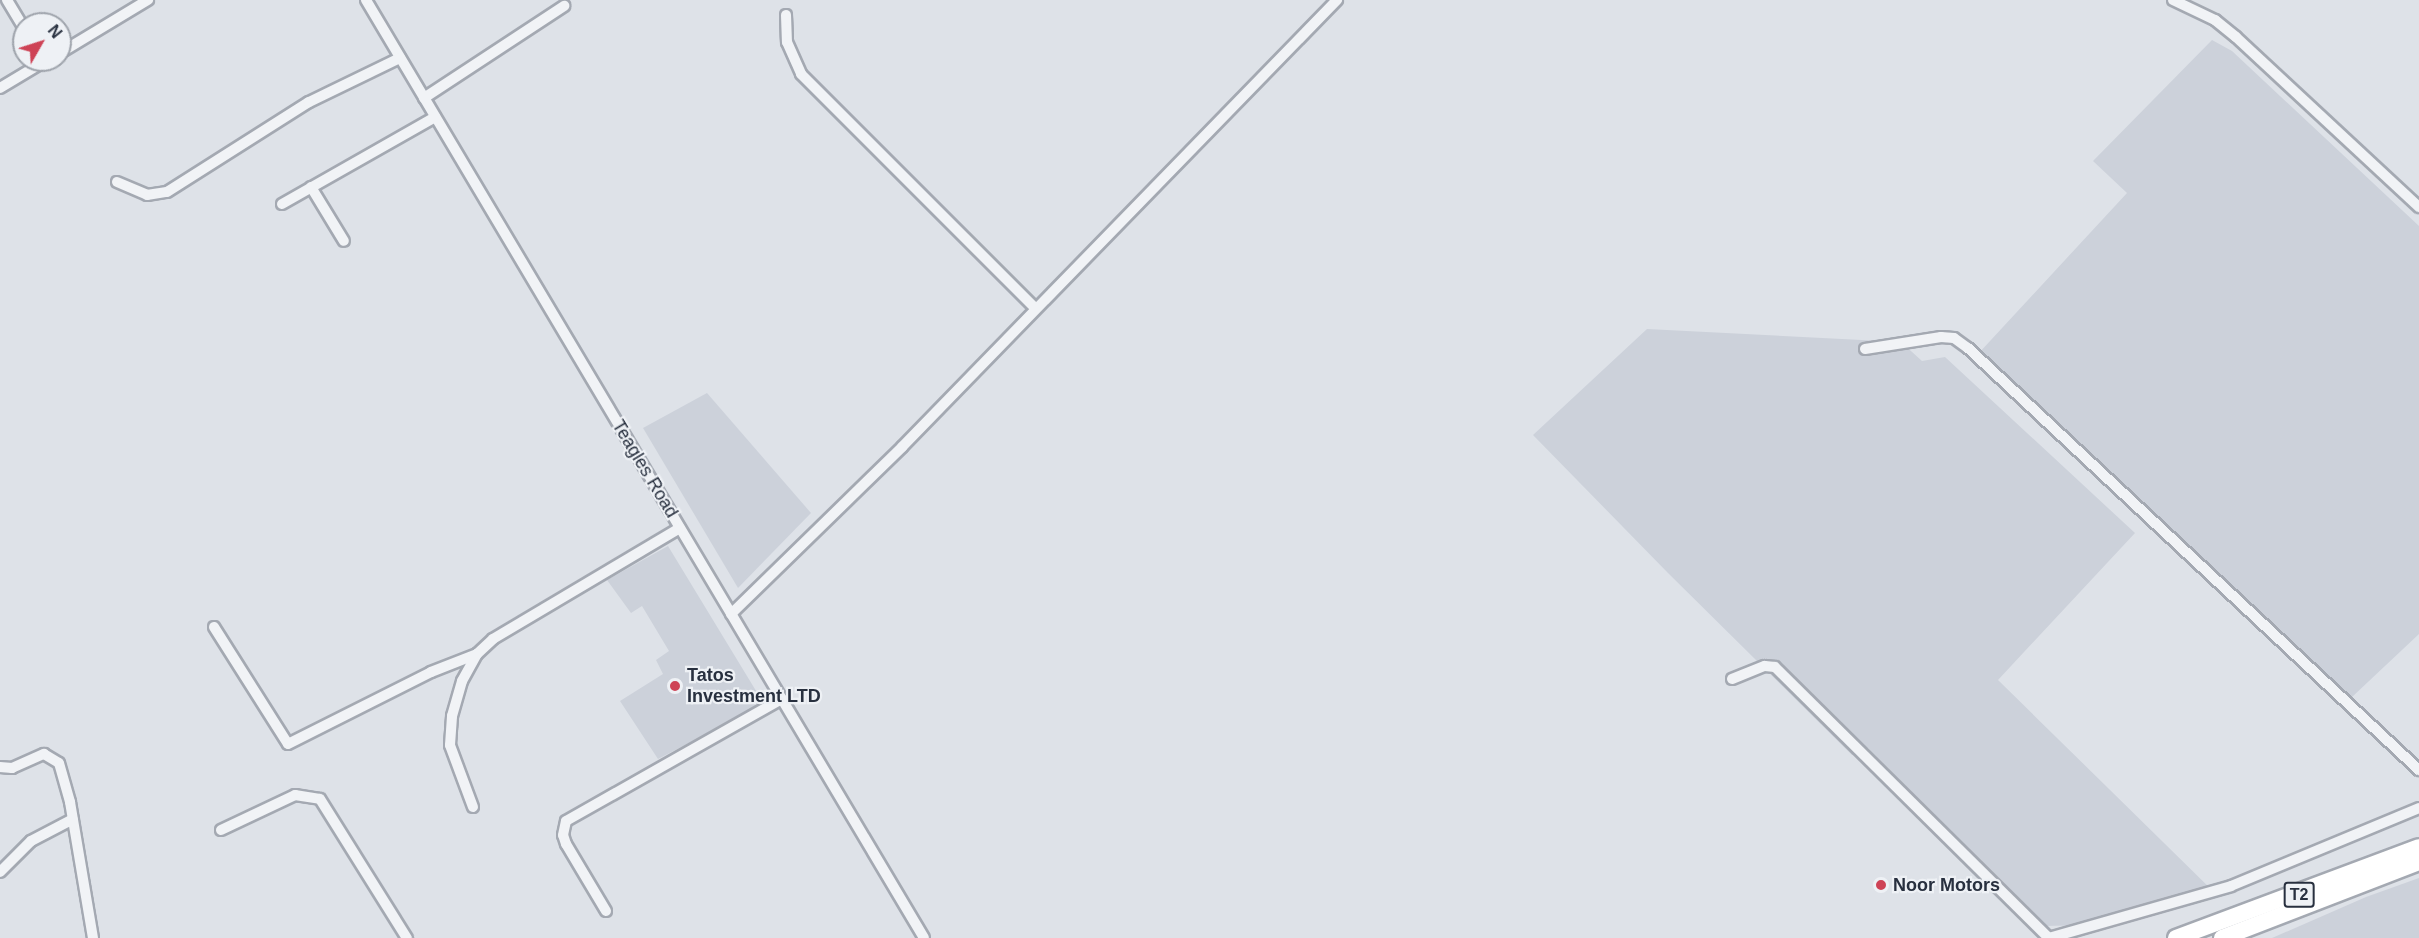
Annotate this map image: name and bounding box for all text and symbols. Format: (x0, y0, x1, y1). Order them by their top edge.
north arrow (12, 12, 72, 72)
text: N (45, 22, 65, 41)
street label: Teagles Road (607, 416, 683, 522)
place label: Tatos Investment LTD (687, 665, 821, 708)
marker: Tatos Investment LTD (668, 679, 682, 693)
place label: Noor Motors (1893, 874, 2000, 896)
marker: Noor Motors (1874, 878, 1888, 892)
road number: T2 (2282, 882, 2316, 908)

